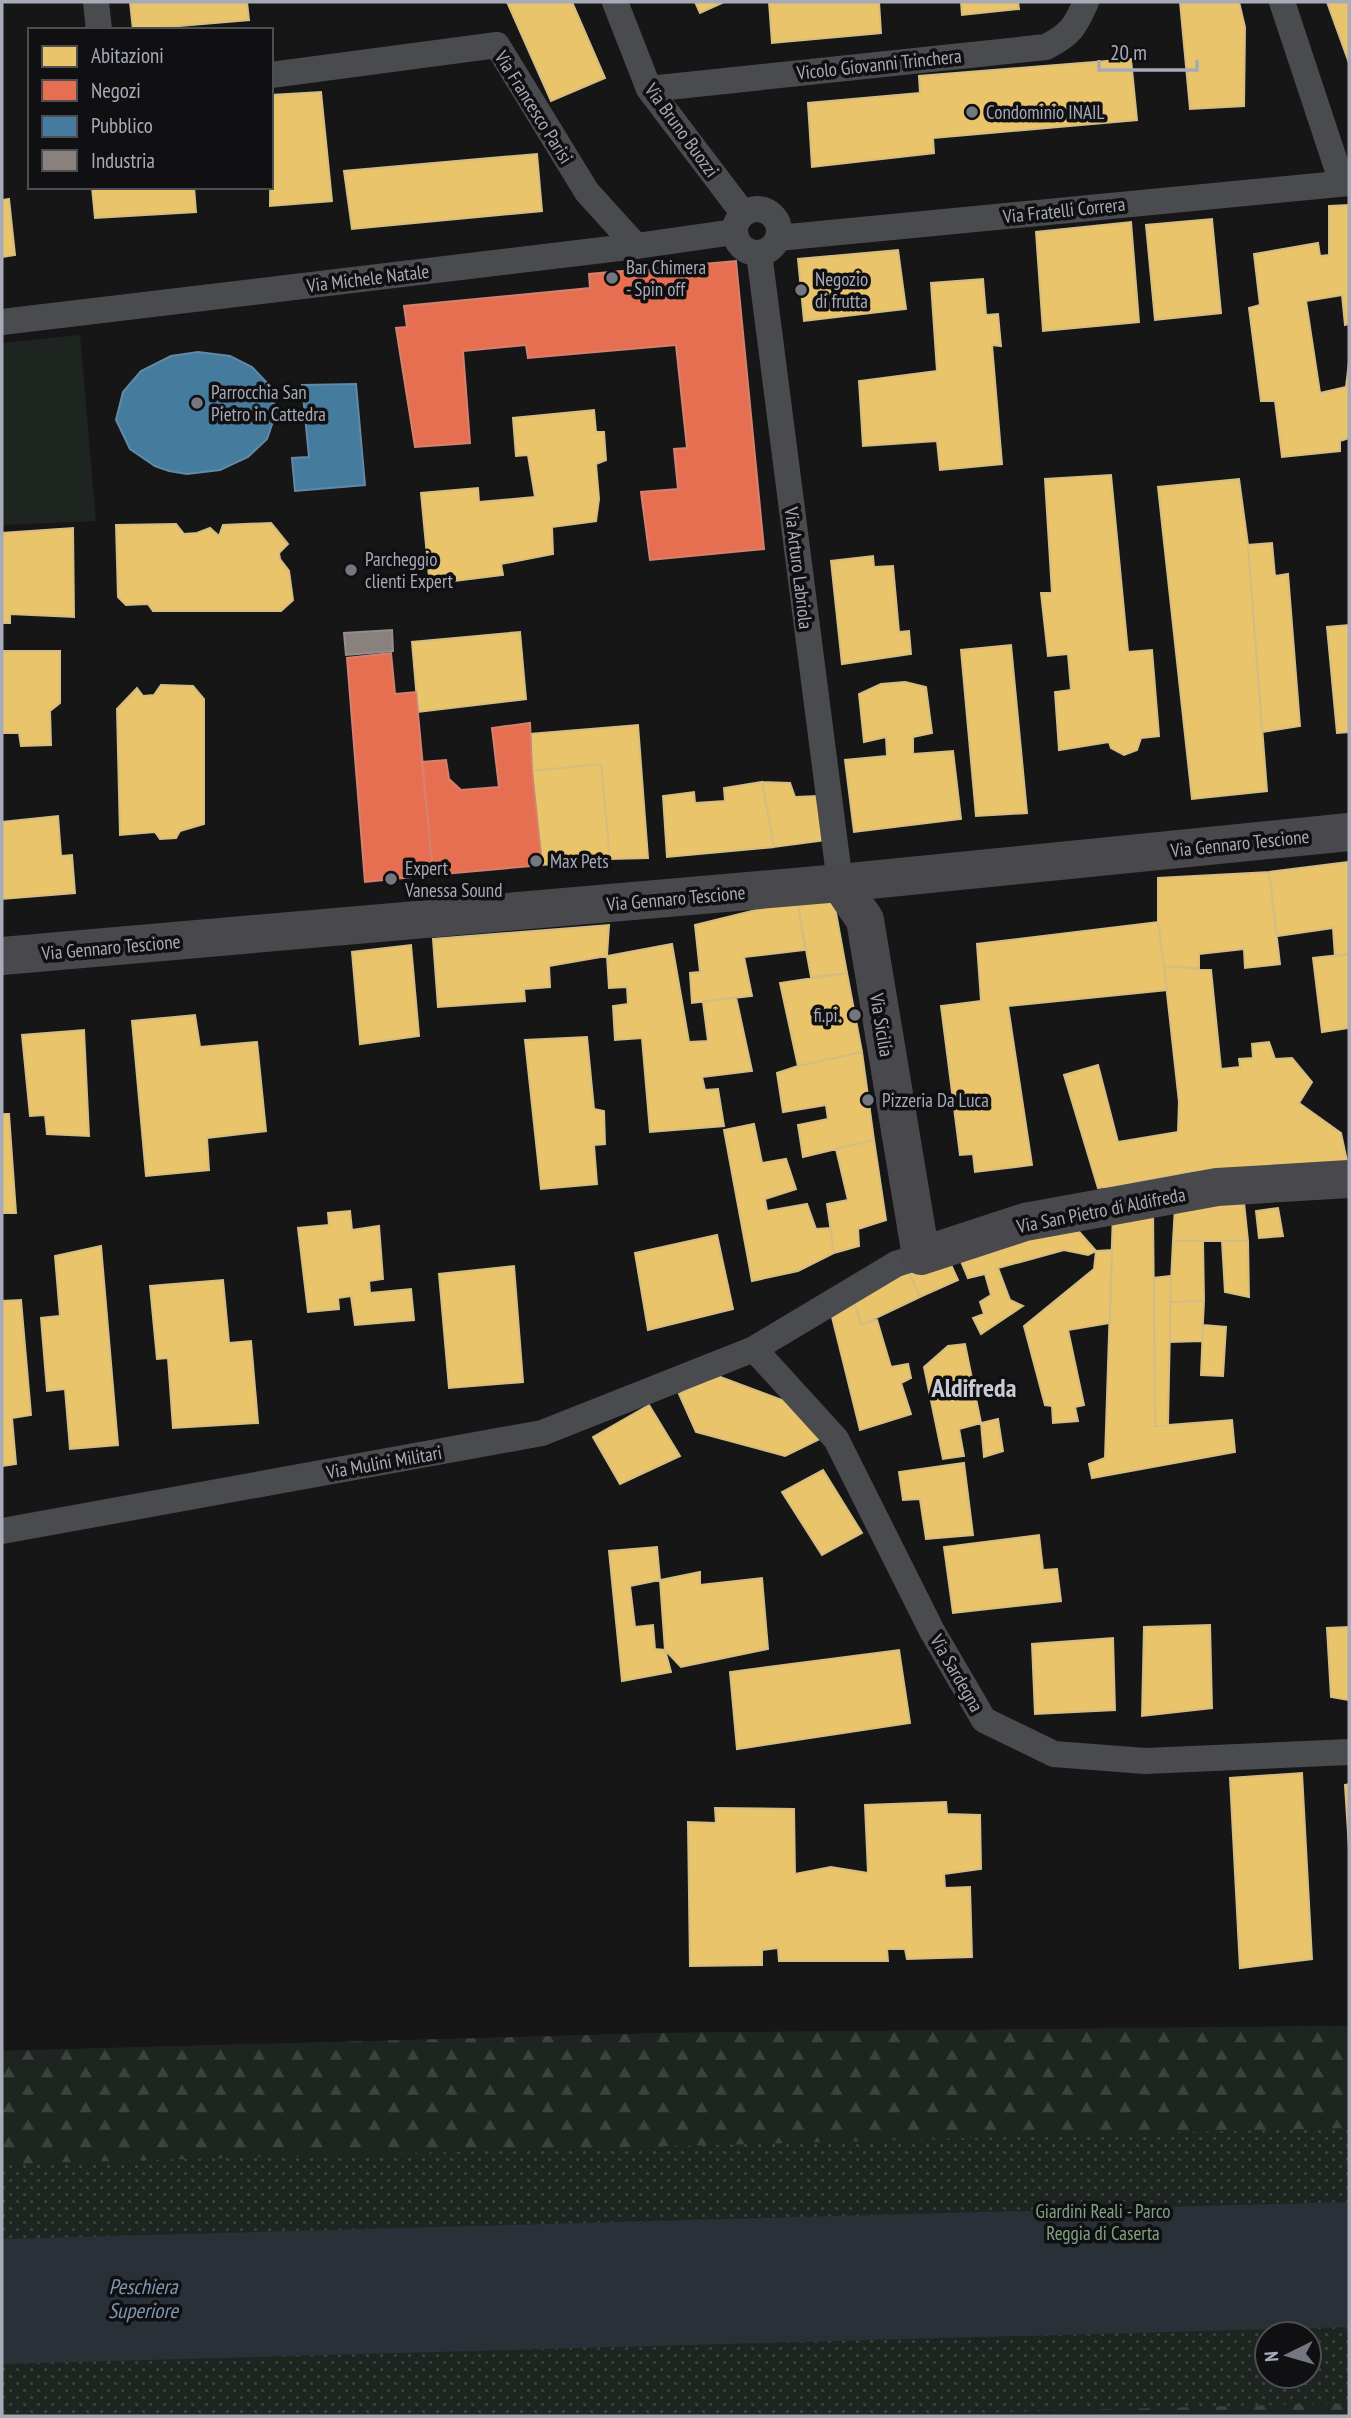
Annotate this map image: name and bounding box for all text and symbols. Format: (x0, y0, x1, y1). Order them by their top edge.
legend (28, 28, 273, 189)
scale bar (1099, 28, 1197, 72)
text: 20 m (1110, 39, 1147, 66)
text: Abitazioni (91, 42, 164, 69)
street label: Vicolo Giovanni Trinchera (795, 43, 962, 85)
street label: Via Francesco Parisi (489, 45, 578, 168)
text: Negozi (91, 77, 141, 104)
street label: Via Bruno Buozzi (639, 77, 724, 182)
place label: Condominio INAIL (986, 100, 1104, 124)
marker: Condominio INAIL (964, 104, 980, 120)
text: Pubblico (91, 112, 153, 139)
text: Industria (91, 147, 155, 174)
street label: Via Fratelli Correra (1001, 192, 1126, 228)
place label: Bar Chimera - Spin off (626, 255, 706, 301)
street label: Via Michele Natale (305, 259, 431, 298)
place label: Negozio di frutta (815, 267, 868, 313)
marker: Bar Chimera - Spin off (604, 270, 620, 286)
marker: Negozio di frutta (793, 282, 809, 298)
place label: Parrocchia San Pietro in Cattedra (211, 380, 326, 426)
marker: Parrocchia San Pietro in Cattedra (189, 395, 205, 411)
street label: Via Arturo Labriola (779, 505, 818, 630)
place label: Parcheggio clienti Expert (365, 547, 454, 593)
marker: Parcheggio clienti Expert (343, 562, 359, 578)
street label: Via Gennaro Tescione (1169, 824, 1311, 862)
place label: Max Pets (550, 849, 609, 873)
marker: Max Pets (528, 853, 544, 869)
place label: Expert Vanessa Sound (404, 856, 502, 902)
marker: Expert Vanessa Sound (383, 871, 399, 887)
street label: Via Gennaro Tescione (605, 880, 746, 916)
street label: Via Gennaro Tescione (40, 929, 181, 965)
street label: Via Sicilia (865, 991, 899, 1058)
place label: fi.pi. (814, 1003, 841, 1027)
marker: fi.pi. (847, 1007, 863, 1023)
place label: Pizzeria Da Luca (882, 1088, 989, 1112)
marker: Pizzeria Da Luca (860, 1092, 876, 1108)
street label: Via San Pietro di Aldifreda (1014, 1182, 1187, 1238)
district label: Aldifreda (931, 1371, 1016, 1404)
street label: Via Mulini Militari (323, 1440, 444, 1484)
street label: Via Sardegna (925, 1629, 989, 1716)
park label: Giardini Reali - Parco Reggia di Caserta (1035, 2199, 1171, 2245)
water label: Peschiera Superiore (108, 2273, 179, 2324)
north arrow (1253, 2320, 1323, 2390)
text: N (1259, 2350, 1283, 2363)

